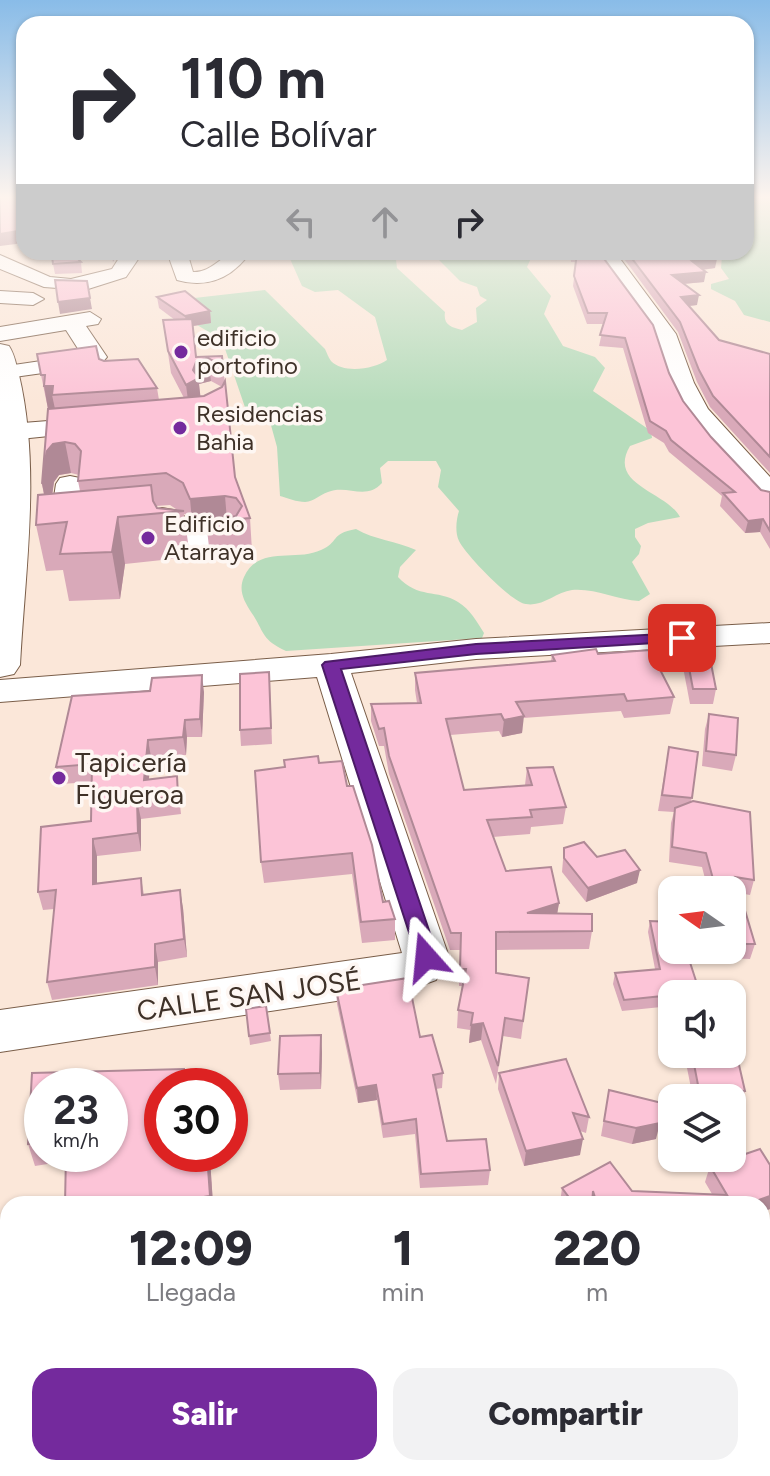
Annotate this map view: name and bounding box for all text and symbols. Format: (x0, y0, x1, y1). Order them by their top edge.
text: 110 m (180, 45, 326, 112)
icon: right (48, 48, 152, 152)
text: Calle Bolívar (180, 113, 377, 156)
icon: left (279, 200, 323, 244)
icon: ahead (363, 200, 407, 244)
icon: right (447, 200, 491, 244)
place label: edificio portofino (197, 323, 298, 380)
marker: edificio portofino (172, 343, 190, 361)
place label: Residencias Bahia (196, 399, 323, 456)
marker: Residencias Bahia (171, 419, 189, 437)
place label: Edificio Atarraya (164, 509, 254, 566)
marker: Edificio Atarraya (139, 529, 157, 547)
pin (648, 604, 716, 672)
icon: arrive (660, 616, 704, 660)
place label: Tapicería Figueroa (75, 745, 187, 811)
marker: Tapicería Figueroa (50, 769, 68, 787)
north arrow (658, 876, 746, 964)
map controls (658, 876, 746, 1172)
position arrow (384, 915, 468, 999)
street label: CALLE SAN JOSÉ (135, 962, 363, 1028)
button: sound (658, 980, 746, 1068)
speed limit sign: 30 (144, 1068, 248, 1172)
button: layers (658, 1084, 746, 1172)
text: 23 (53, 1086, 99, 1134)
text: km/h (53, 1128, 99, 1152)
text: 12:09 (129, 1219, 253, 1277)
text: 1 (393, 1219, 413, 1277)
text: 220 (553, 1219, 641, 1277)
text: Llegada (146, 1276, 236, 1308)
text: min (382, 1276, 424, 1308)
text: m (586, 1276, 608, 1308)
button: Salir (32, 1368, 377, 1460)
button: Compartir (393, 1368, 738, 1460)

